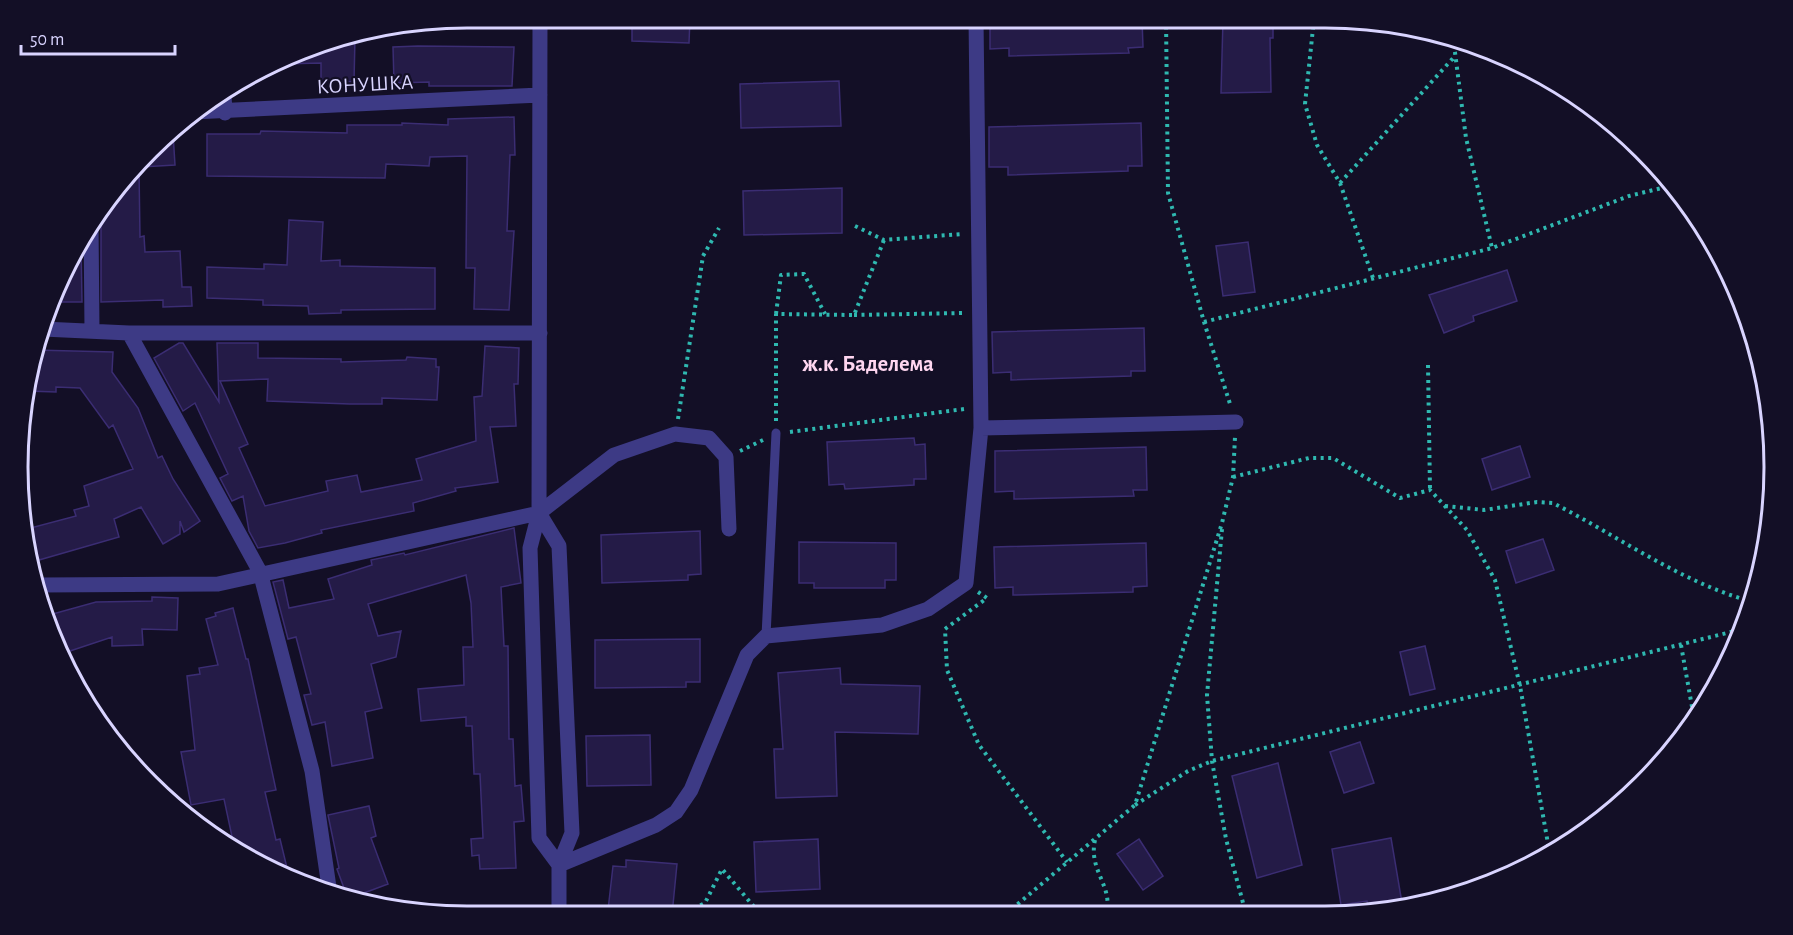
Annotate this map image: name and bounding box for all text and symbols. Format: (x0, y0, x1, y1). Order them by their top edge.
scale bar (21, 18, 176, 56)
text: 50 m (30, 31, 64, 49)
street label: КОНУШКА (316, 71, 414, 98)
district label: ж.к. Баделема (802, 353, 934, 375)

